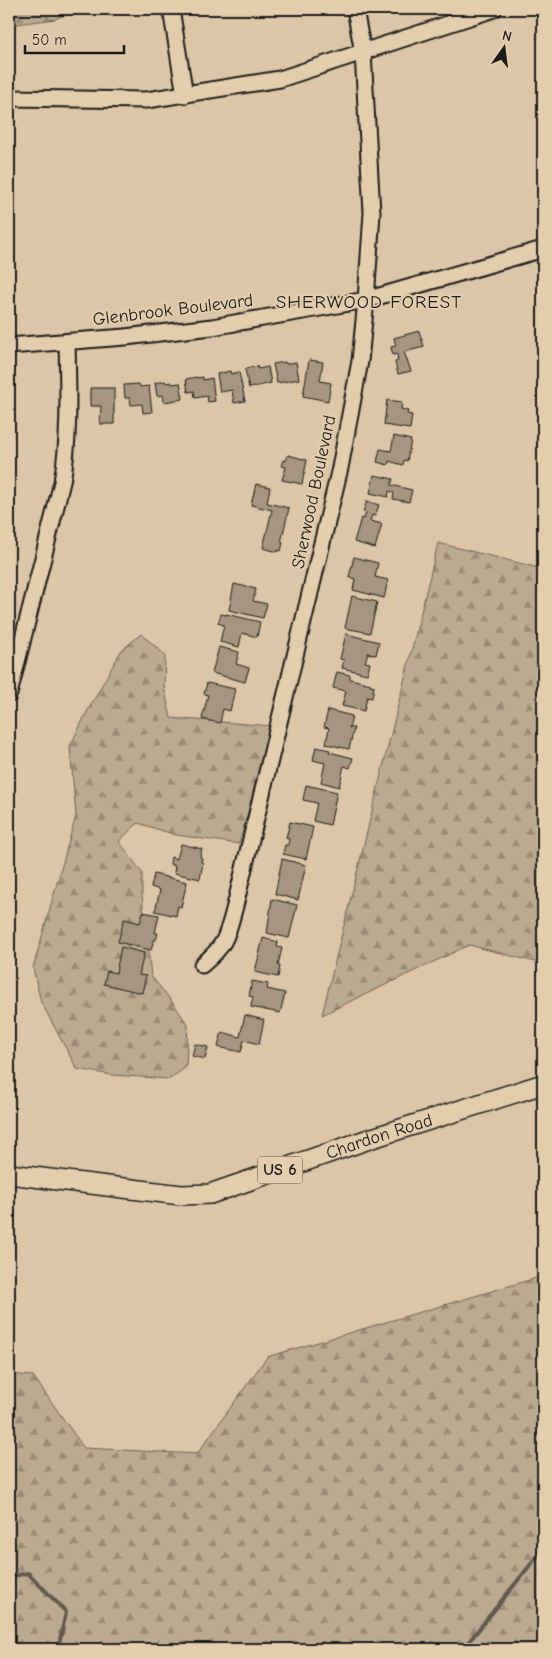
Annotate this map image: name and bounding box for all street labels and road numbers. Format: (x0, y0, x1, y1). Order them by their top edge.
street label: Glenbrook Boulevard (92, 290, 254, 330)
street label: Sherwood Boulevard (287, 413, 341, 571)
street label: Chardon Road (323, 1109, 435, 1164)
road number: US 6 (258, 1156, 302, 1184)

